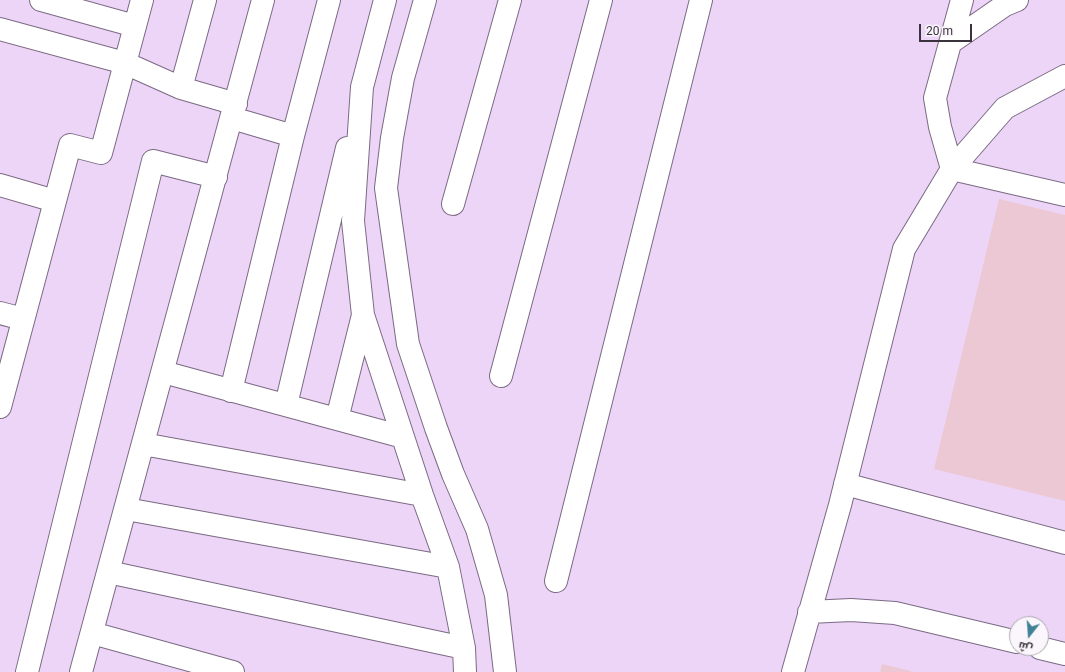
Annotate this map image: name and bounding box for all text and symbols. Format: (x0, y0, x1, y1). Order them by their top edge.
scale bar (921, 16, 974, 42)
text: 20 m (926, 24, 953, 38)
north arrow (1009, 616, 1049, 656)
text: ش (1017, 639, 1034, 655)

